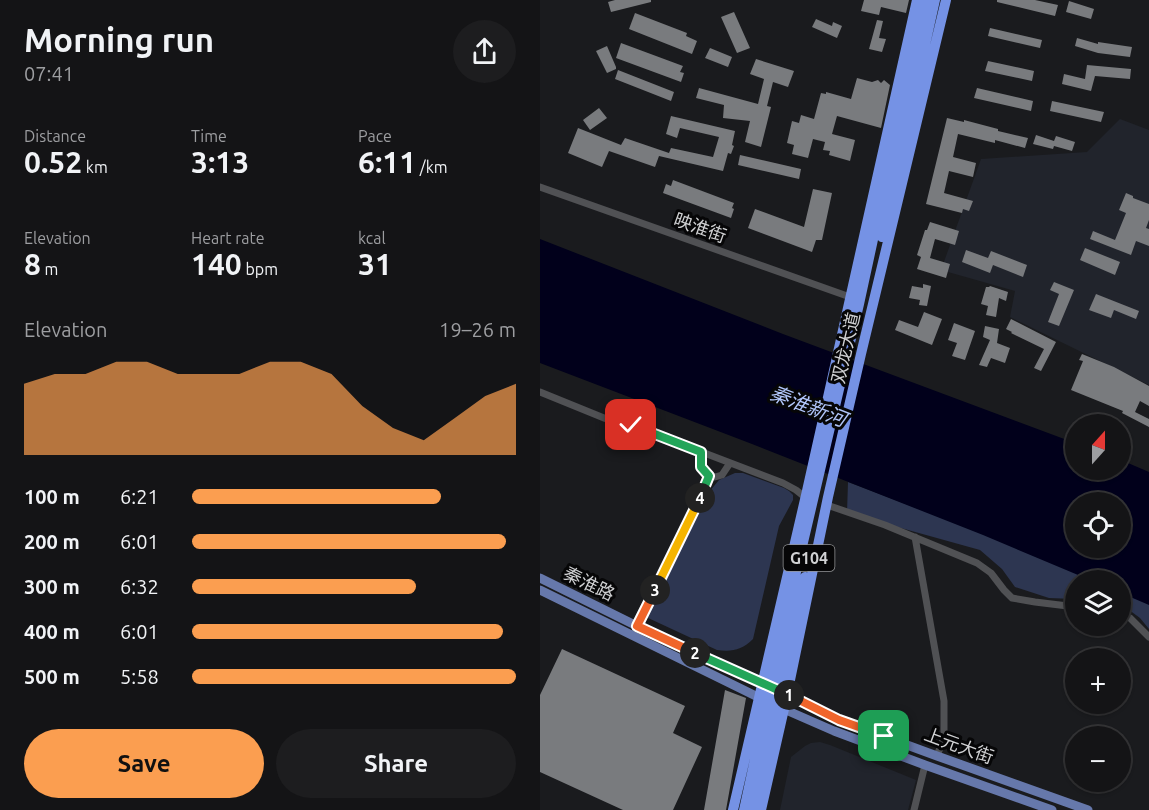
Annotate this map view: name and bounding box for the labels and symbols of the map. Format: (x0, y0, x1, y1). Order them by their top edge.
street label: 映淮街 (672, 208, 729, 246)
street label: 双龙大道 (827, 310, 863, 385)
water label: 秦淮新河 (767, 380, 853, 432)
pin (605, 399, 656, 450)
north arrow (1065, 414, 1131, 480)
pin: 4 (685, 483, 715, 513)
road number: G104 (784, 545, 834, 571)
street label: 秦淮路 (561, 562, 618, 604)
pin: 3 (640, 575, 670, 605)
pin: 2 (680, 638, 710, 668)
pin: 1 (774, 680, 804, 710)
pin (858, 710, 909, 761)
street label: 上元大街 (922, 723, 997, 767)

